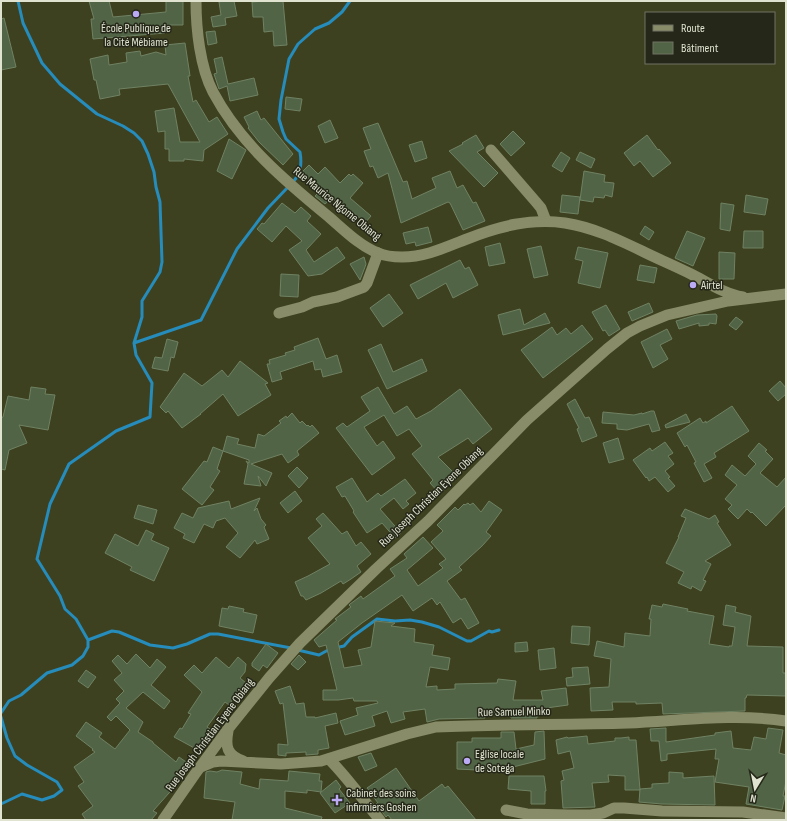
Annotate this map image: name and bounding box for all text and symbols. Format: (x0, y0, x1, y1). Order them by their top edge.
marker: École Publique de la Cité Mébiame (131, 9, 141, 19)
legend (645, 12, 775, 64)
place label: École Publique de la Cité Mébiame (101, 21, 171, 50)
text: Route (681, 21, 705, 36)
text: Bâtiment (681, 41, 719, 56)
street label: Rue Maurice Ngome Obiang (290, 164, 384, 244)
place label: Airtel (700, 278, 723, 293)
marker: Airtel (688, 280, 698, 290)
street label: Rue Joseph Christian Eyene Obiang (376, 443, 486, 550)
street label: Rue Joseph Christian Eyene Obiang (162, 675, 258, 795)
street label: Rue Samuel Minko (478, 704, 550, 720)
place label: Eglise locale de Sotega (475, 747, 524, 776)
marker: Eglise locale de Sotega (462, 756, 472, 766)
north arrow (735, 769, 775, 809)
place label: Cabinet des soins infirmiers Goshen (346, 786, 417, 815)
text: N (749, 791, 757, 805)
marker: Cabinet des soins infirmiers Goshen (331, 794, 343, 806)

